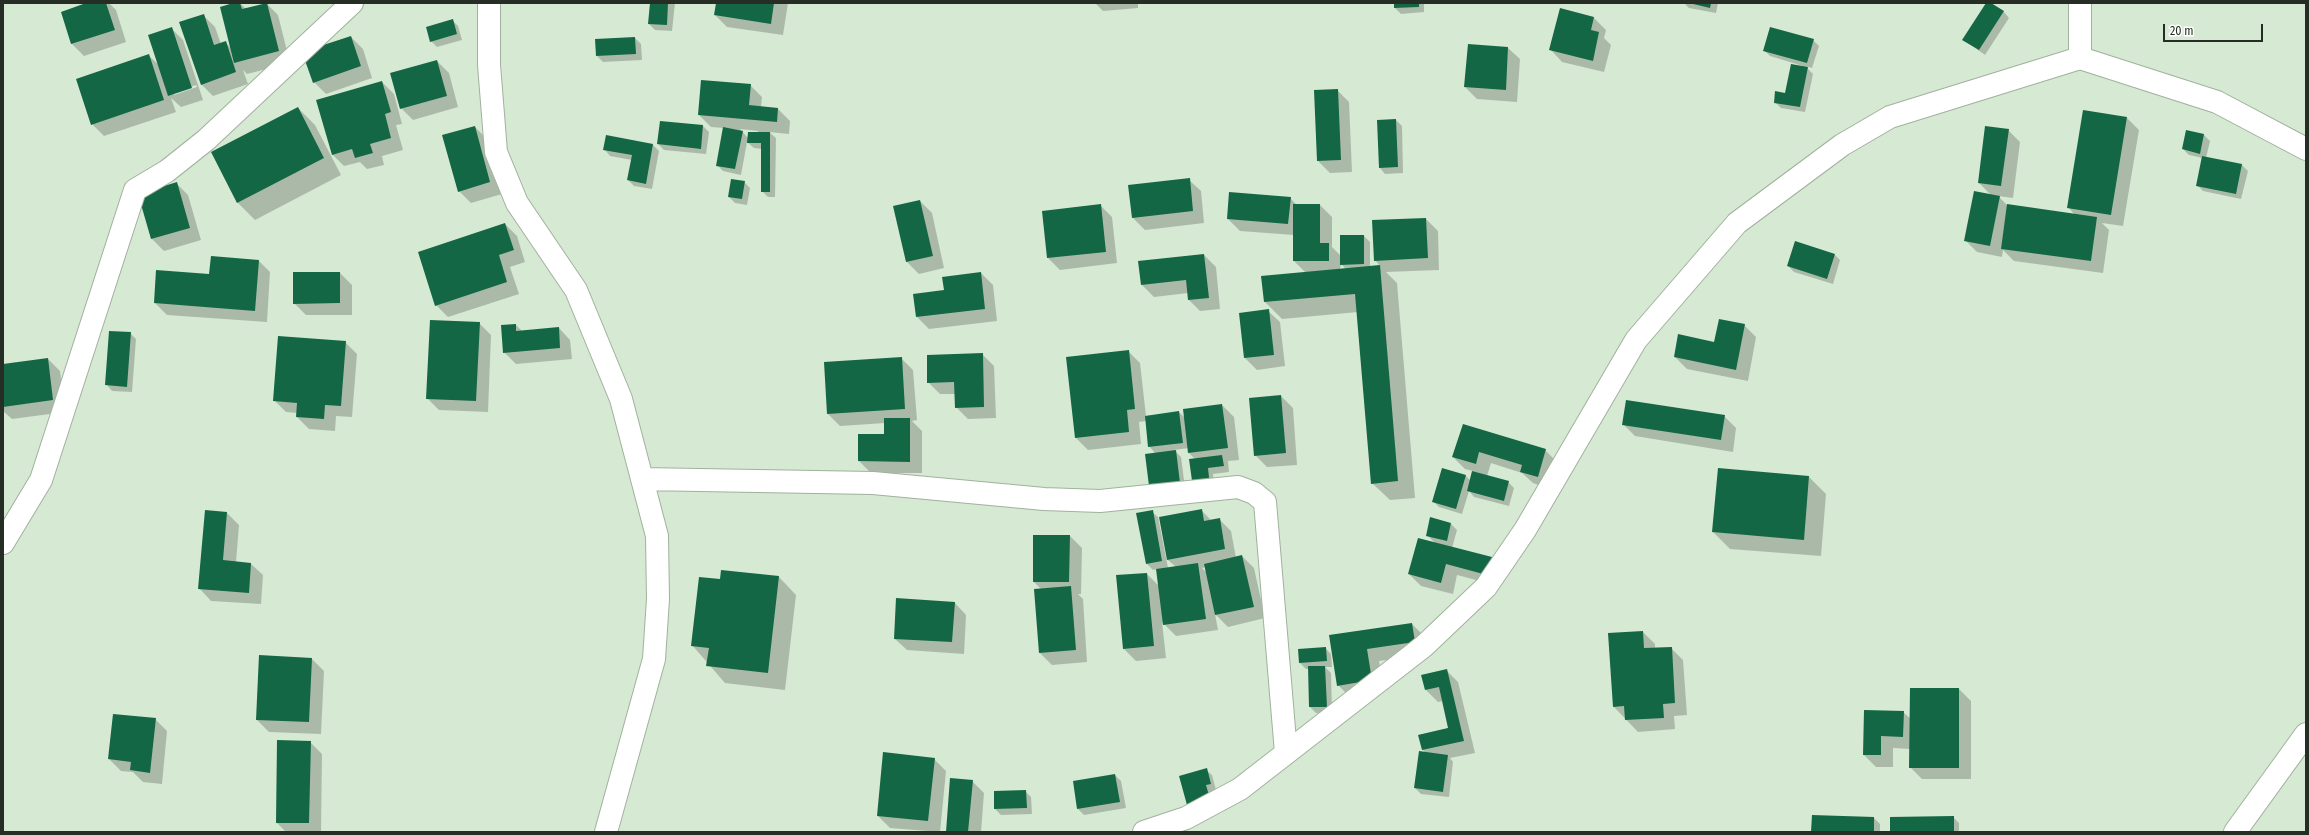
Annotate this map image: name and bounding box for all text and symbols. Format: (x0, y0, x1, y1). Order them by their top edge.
scale bar (2165, 16, 2265, 42)
text: 20 m (2170, 24, 2194, 38)

